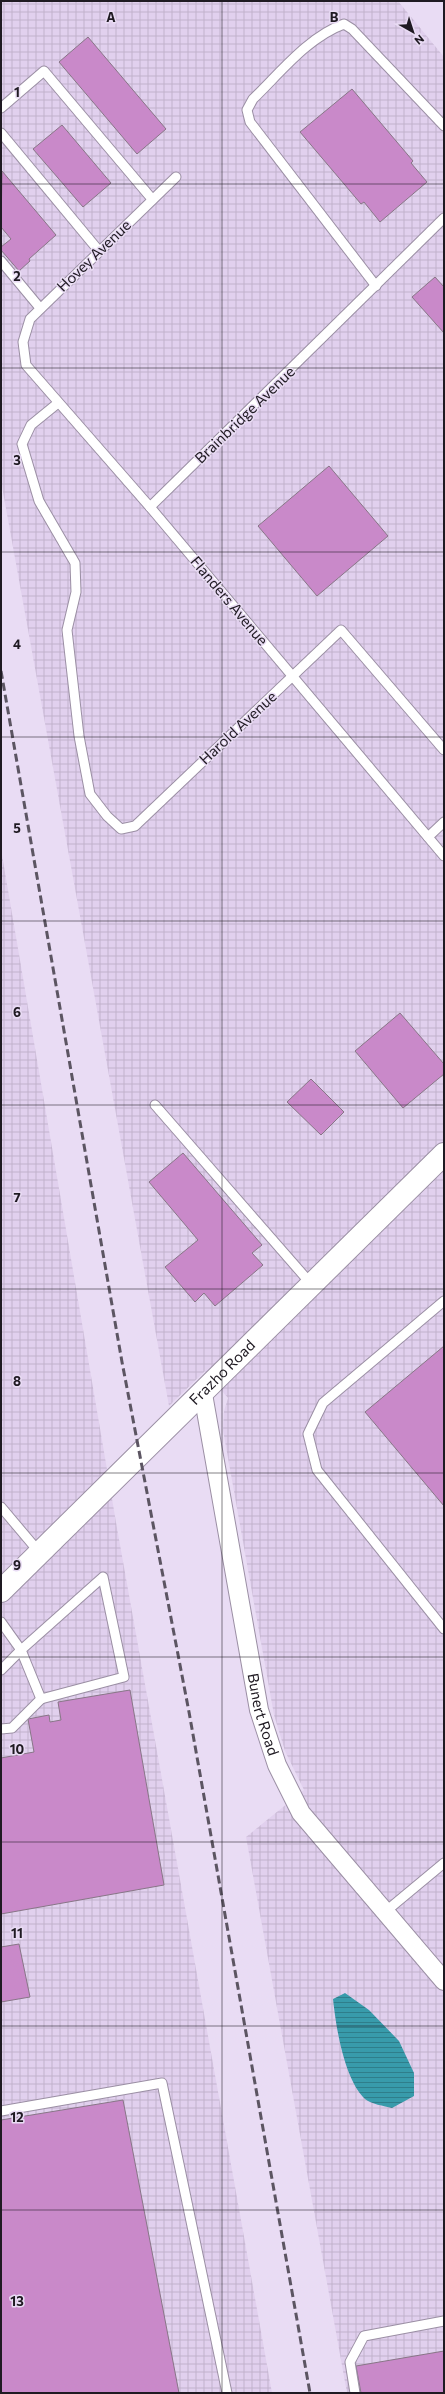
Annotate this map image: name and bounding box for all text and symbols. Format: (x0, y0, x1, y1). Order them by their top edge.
text: A (106, 9, 116, 25)
text: B (330, 9, 339, 25)
north arrow (393, 12, 433, 52)
text: N (412, 33, 427, 48)
text: 1 (14, 84, 20, 100)
street label: Hovey Avenue (53, 215, 134, 295)
text: 2 (13, 268, 21, 284)
street label: Brainbridge Avenue (191, 362, 298, 467)
text: 3 (13, 452, 21, 468)
street label: Flanders Avenue (187, 552, 272, 649)
text: 4 (13, 636, 21, 652)
street label: Harold Avenue (195, 687, 280, 768)
text: 5 (13, 820, 21, 836)
text: 6 (13, 1004, 21, 1020)
text: 7 (13, 1189, 21, 1205)
street label: Frazho Road (185, 1336, 258, 1408)
text: 8 (13, 1373, 21, 1389)
text: 9 (13, 1557, 21, 1573)
street label: Bunert Road (245, 1672, 283, 1758)
text: 10 (10, 1741, 25, 1757)
text: 11 (11, 1925, 23, 1941)
text: 12 (10, 2109, 24, 2125)
text: 13 (10, 2293, 24, 2309)

